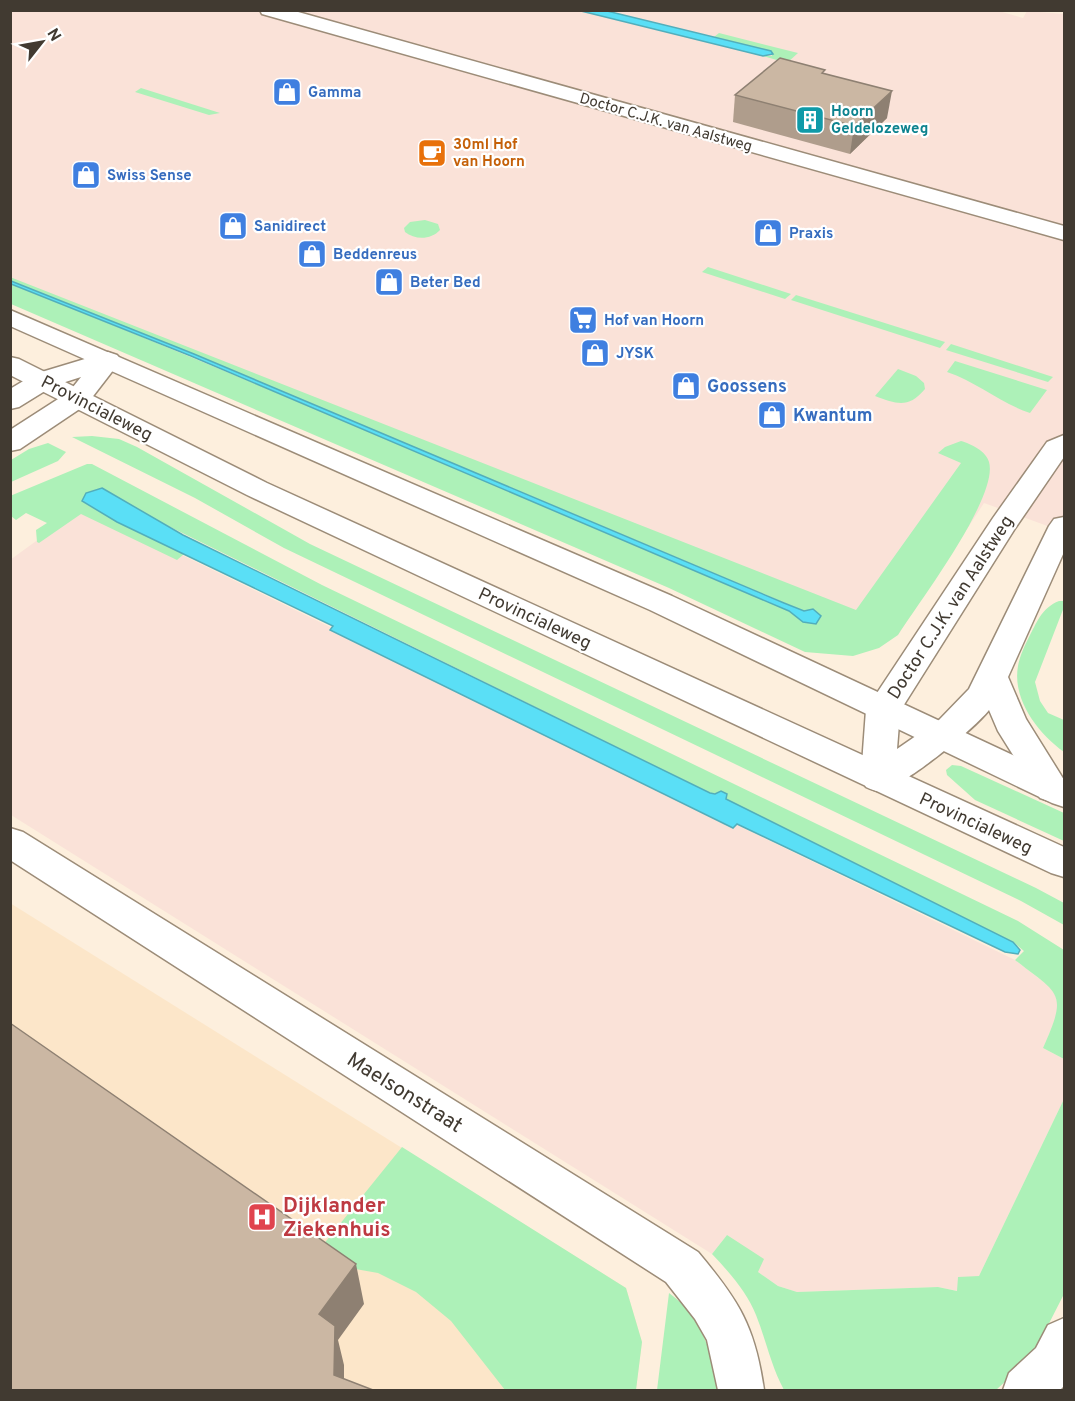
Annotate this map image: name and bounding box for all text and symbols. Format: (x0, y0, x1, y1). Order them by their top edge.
north arrow (12, 12, 72, 72)
text: N (42, 25, 65, 45)
shop icon: Gamma (271, 76, 303, 108)
place label: Gamma (308, 84, 361, 103)
street label: Doctor C.J.K. van Aalstweg (577, 90, 754, 157)
place label: Hoorn Geldelozeweg (831, 103, 928, 139)
building icon: Hoorn Geldelozeweg (794, 104, 826, 136)
place label: 30ml Hof van Hoorn (453, 136, 525, 172)
cafe icon: 30ml Hof van Hoorn (416, 137, 448, 169)
shop icon: Swiss Sense (70, 159, 102, 191)
place label: Swiss Sense (107, 167, 192, 186)
shop icon: Sanidirect (217, 210, 249, 242)
shop icon: Praxis (752, 217, 784, 249)
place label: Sanidirect (254, 218, 326, 237)
place label: Praxis (789, 225, 833, 244)
shop icon: Beddenreus (296, 238, 328, 270)
place label: Beddenreus (333, 246, 417, 265)
shop icon: Beter Bed (373, 266, 405, 298)
place label: Beter Bed (410, 274, 481, 293)
supermarket icon: Hof van Hoorn (567, 304, 599, 336)
place label: Hof van Hoorn (604, 312, 704, 331)
shop icon: JYSK (579, 337, 611, 369)
place label: JYSK (616, 345, 655, 364)
shop icon: Goossens (670, 370, 702, 402)
street label: Provincialeweg (37, 371, 156, 447)
place label: Goossens (707, 376, 787, 399)
shop icon: Kwantum (756, 399, 788, 431)
place label: Kwantum (793, 405, 872, 428)
street label: Doctor C.J.K. van Aalstweg (883, 512, 1019, 704)
street label: Provincialeweg (474, 583, 595, 656)
street label: Provincialeweg (915, 788, 1036, 861)
street label: Maelsonstraat (341, 1047, 467, 1140)
place label: Dijklander Ziekenhuis (283, 1193, 391, 1244)
hospital icon: Dijklander Ziekenhuis (246, 1201, 278, 1233)

